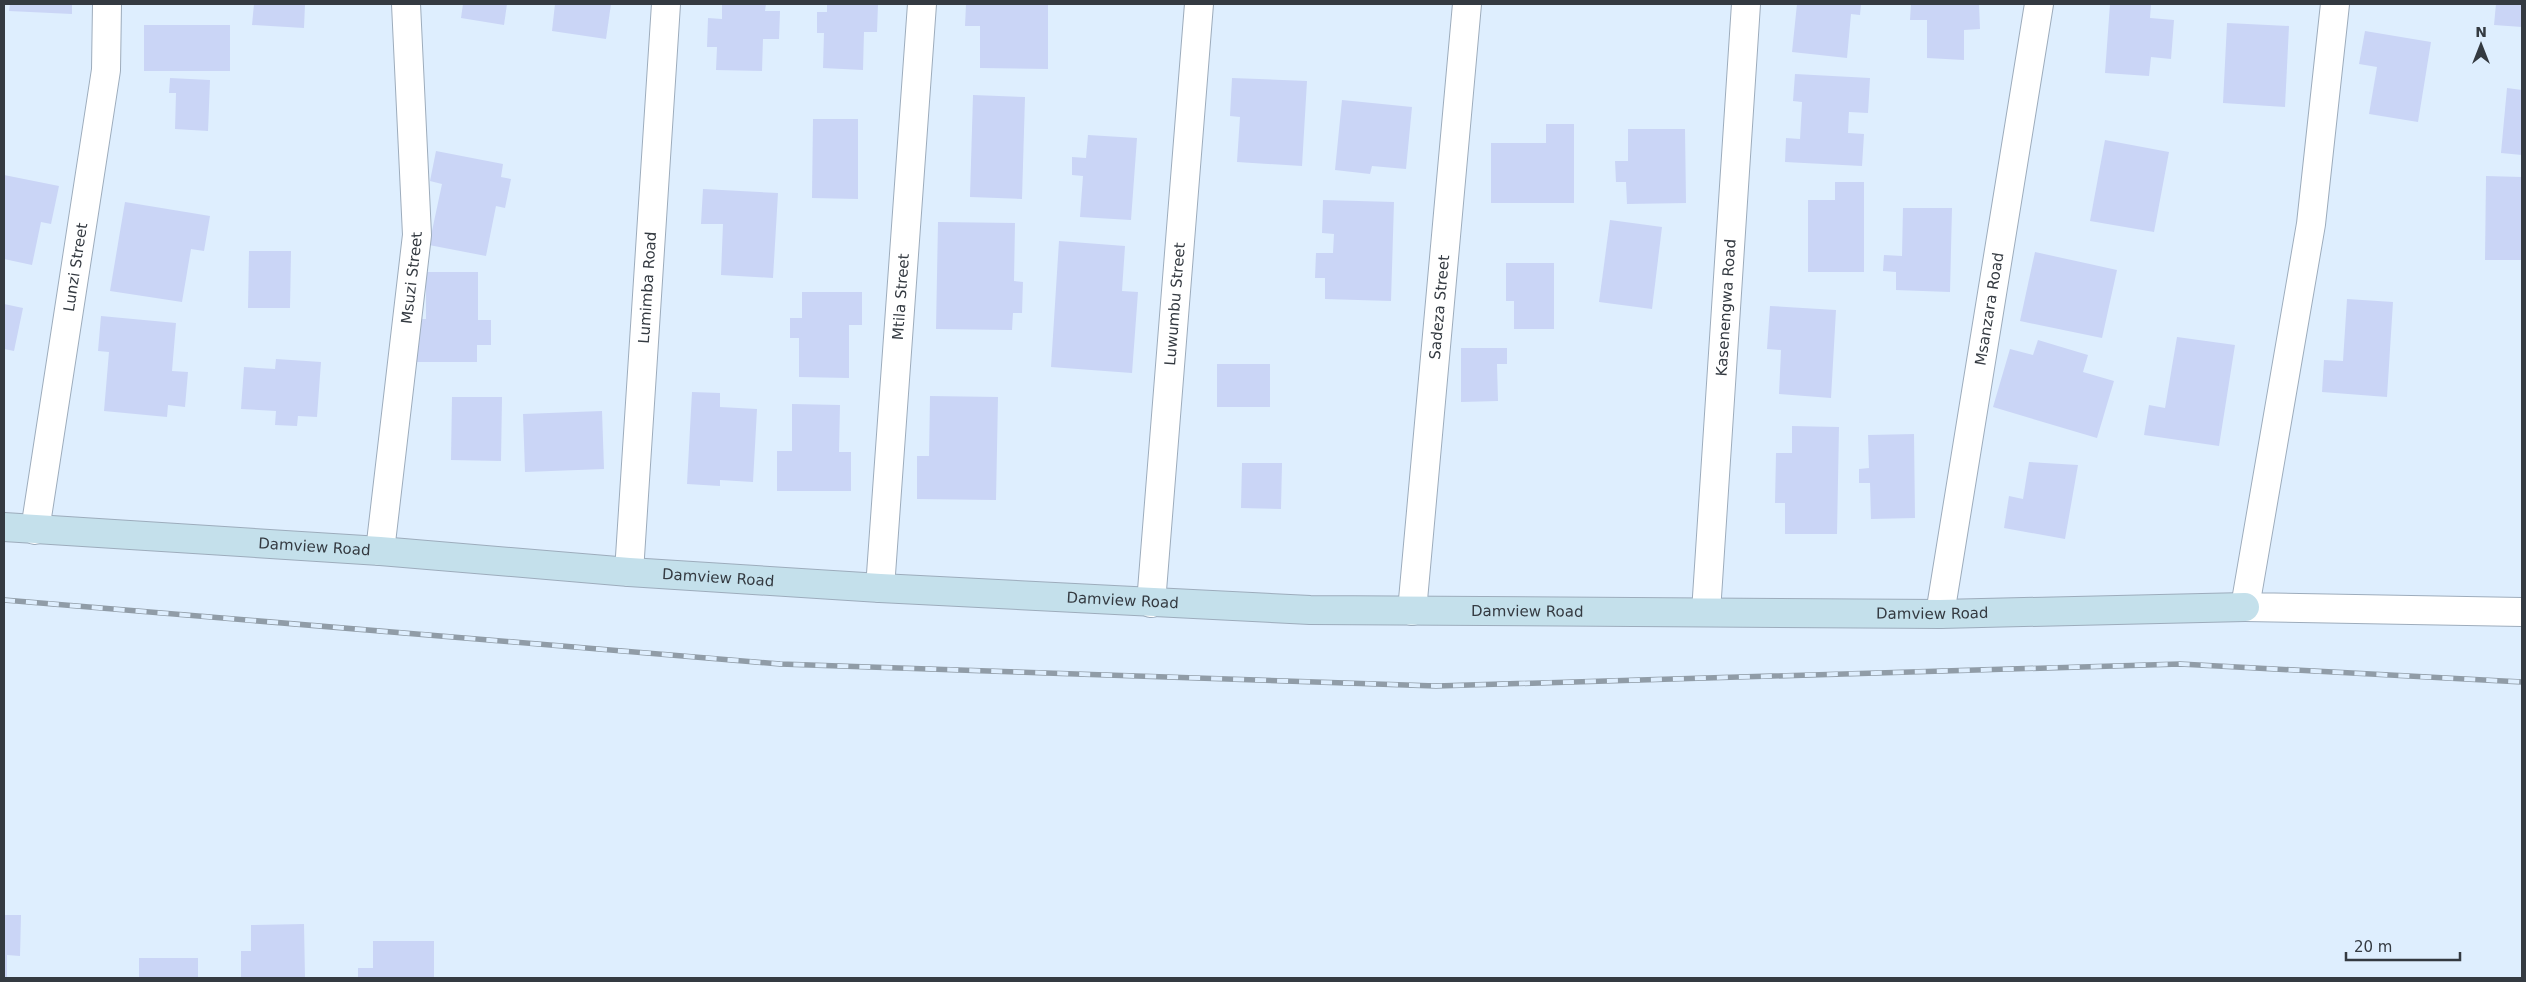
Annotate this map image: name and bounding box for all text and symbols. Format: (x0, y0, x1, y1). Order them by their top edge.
north arrow (2456, 20, 2506, 70)
text: N (2475, 24, 2487, 40)
street label: Lunzi Street (60, 221, 91, 313)
street label: Msuzi Street (398, 231, 426, 325)
street label: Lumimba Road (635, 231, 660, 344)
street label: Kasenengwa Road (1713, 238, 1740, 377)
street label: Luwumbu Street (1161, 242, 1189, 366)
street label: Msanzara Road (1971, 251, 2008, 367)
street label: Mtila Street (889, 253, 913, 341)
street label: Sadeza Street (1426, 254, 1453, 360)
street label: Damview Road (258, 534, 371, 559)
street label: Damview Road (662, 565, 775, 590)
street label: Damview Road (1066, 589, 1179, 612)
street label: Damview Road (1471, 602, 1584, 621)
street label: Damview Road (1876, 604, 1989, 623)
scale bar (2346, 930, 2460, 962)
text: 20 m (2354, 938, 2392, 956)

